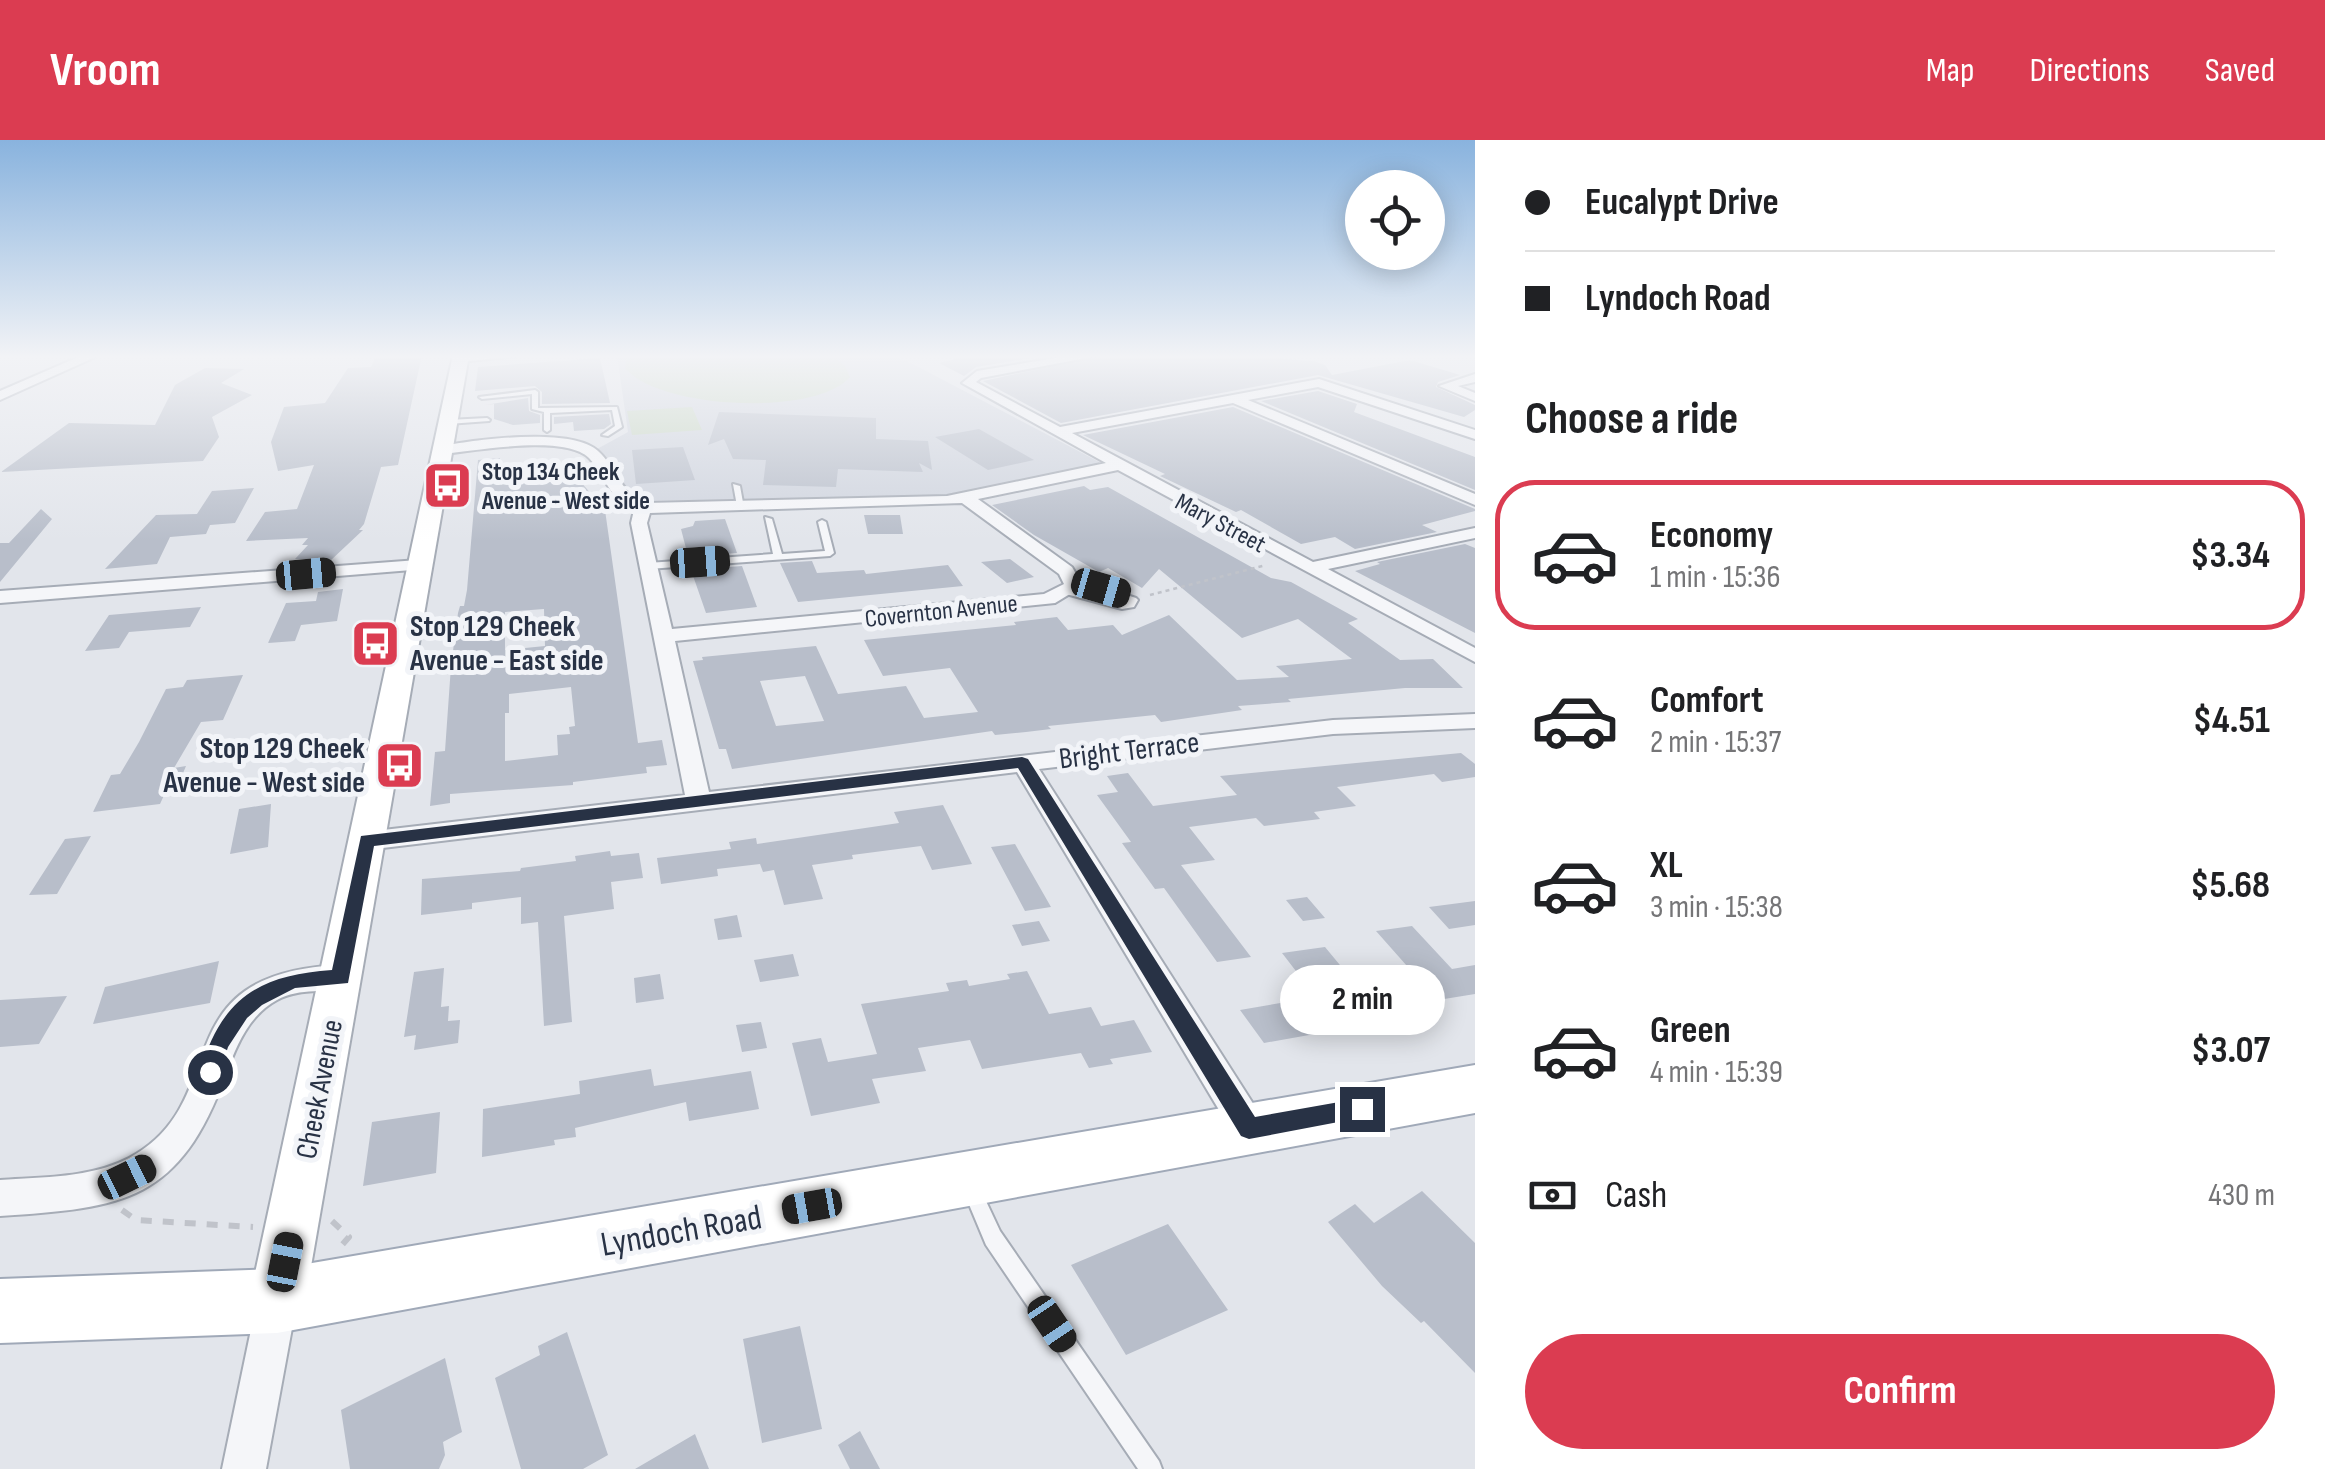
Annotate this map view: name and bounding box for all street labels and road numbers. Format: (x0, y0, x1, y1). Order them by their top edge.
street label: Mary Street (1170, 487, 1271, 560)
street label: Covernton Avenue (863, 588, 1019, 635)
street label: Bright Terrace (1057, 725, 1201, 777)
street label: Cheek Avenue (289, 1017, 351, 1162)
street label: Lyndoch Road (597, 1196, 765, 1267)

